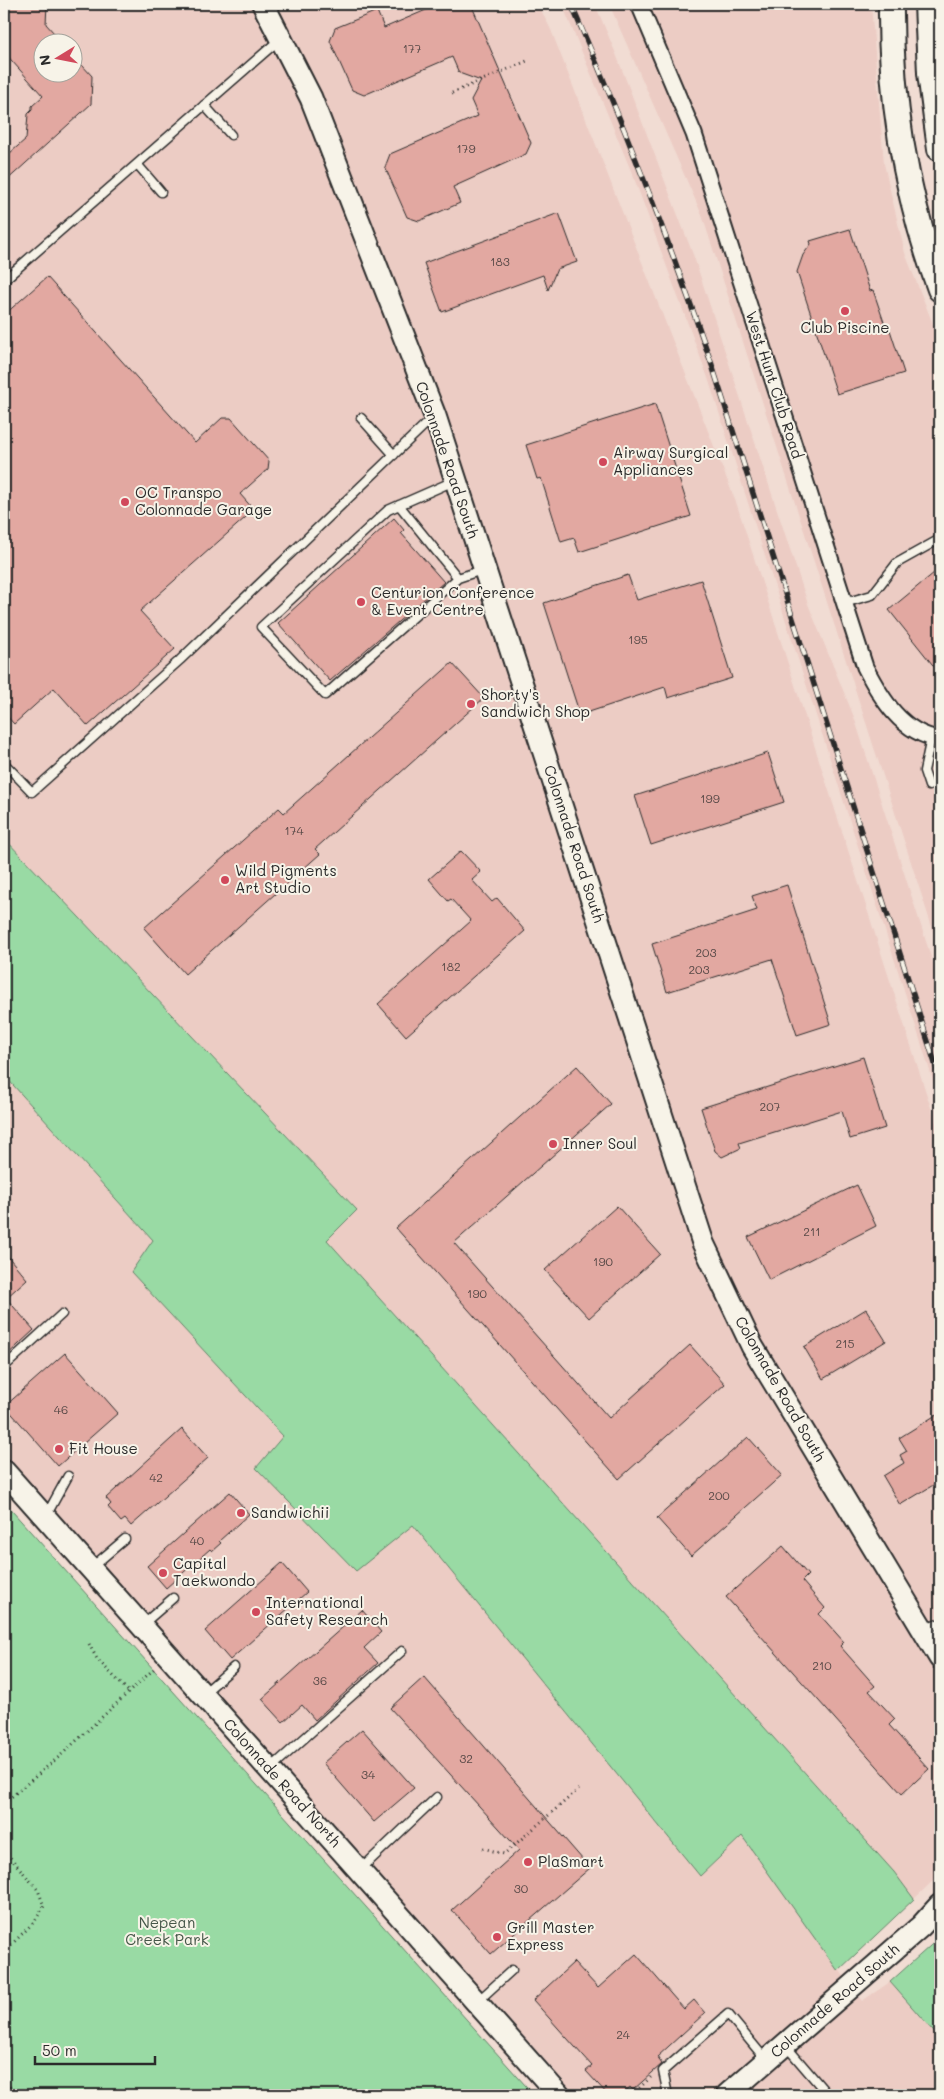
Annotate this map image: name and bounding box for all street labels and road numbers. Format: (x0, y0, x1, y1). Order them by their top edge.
street label: West Hunt Club Road (742, 308, 808, 461)
street label: Colonnade Road South (412, 379, 484, 541)
street label: Colonnade Road South (540, 762, 610, 925)
street label: Colonnade Road South (731, 1312, 831, 1465)
street label: Colonnade Road North (220, 1714, 346, 1851)
street label: Colonnade Road South (766, 1939, 903, 2062)

